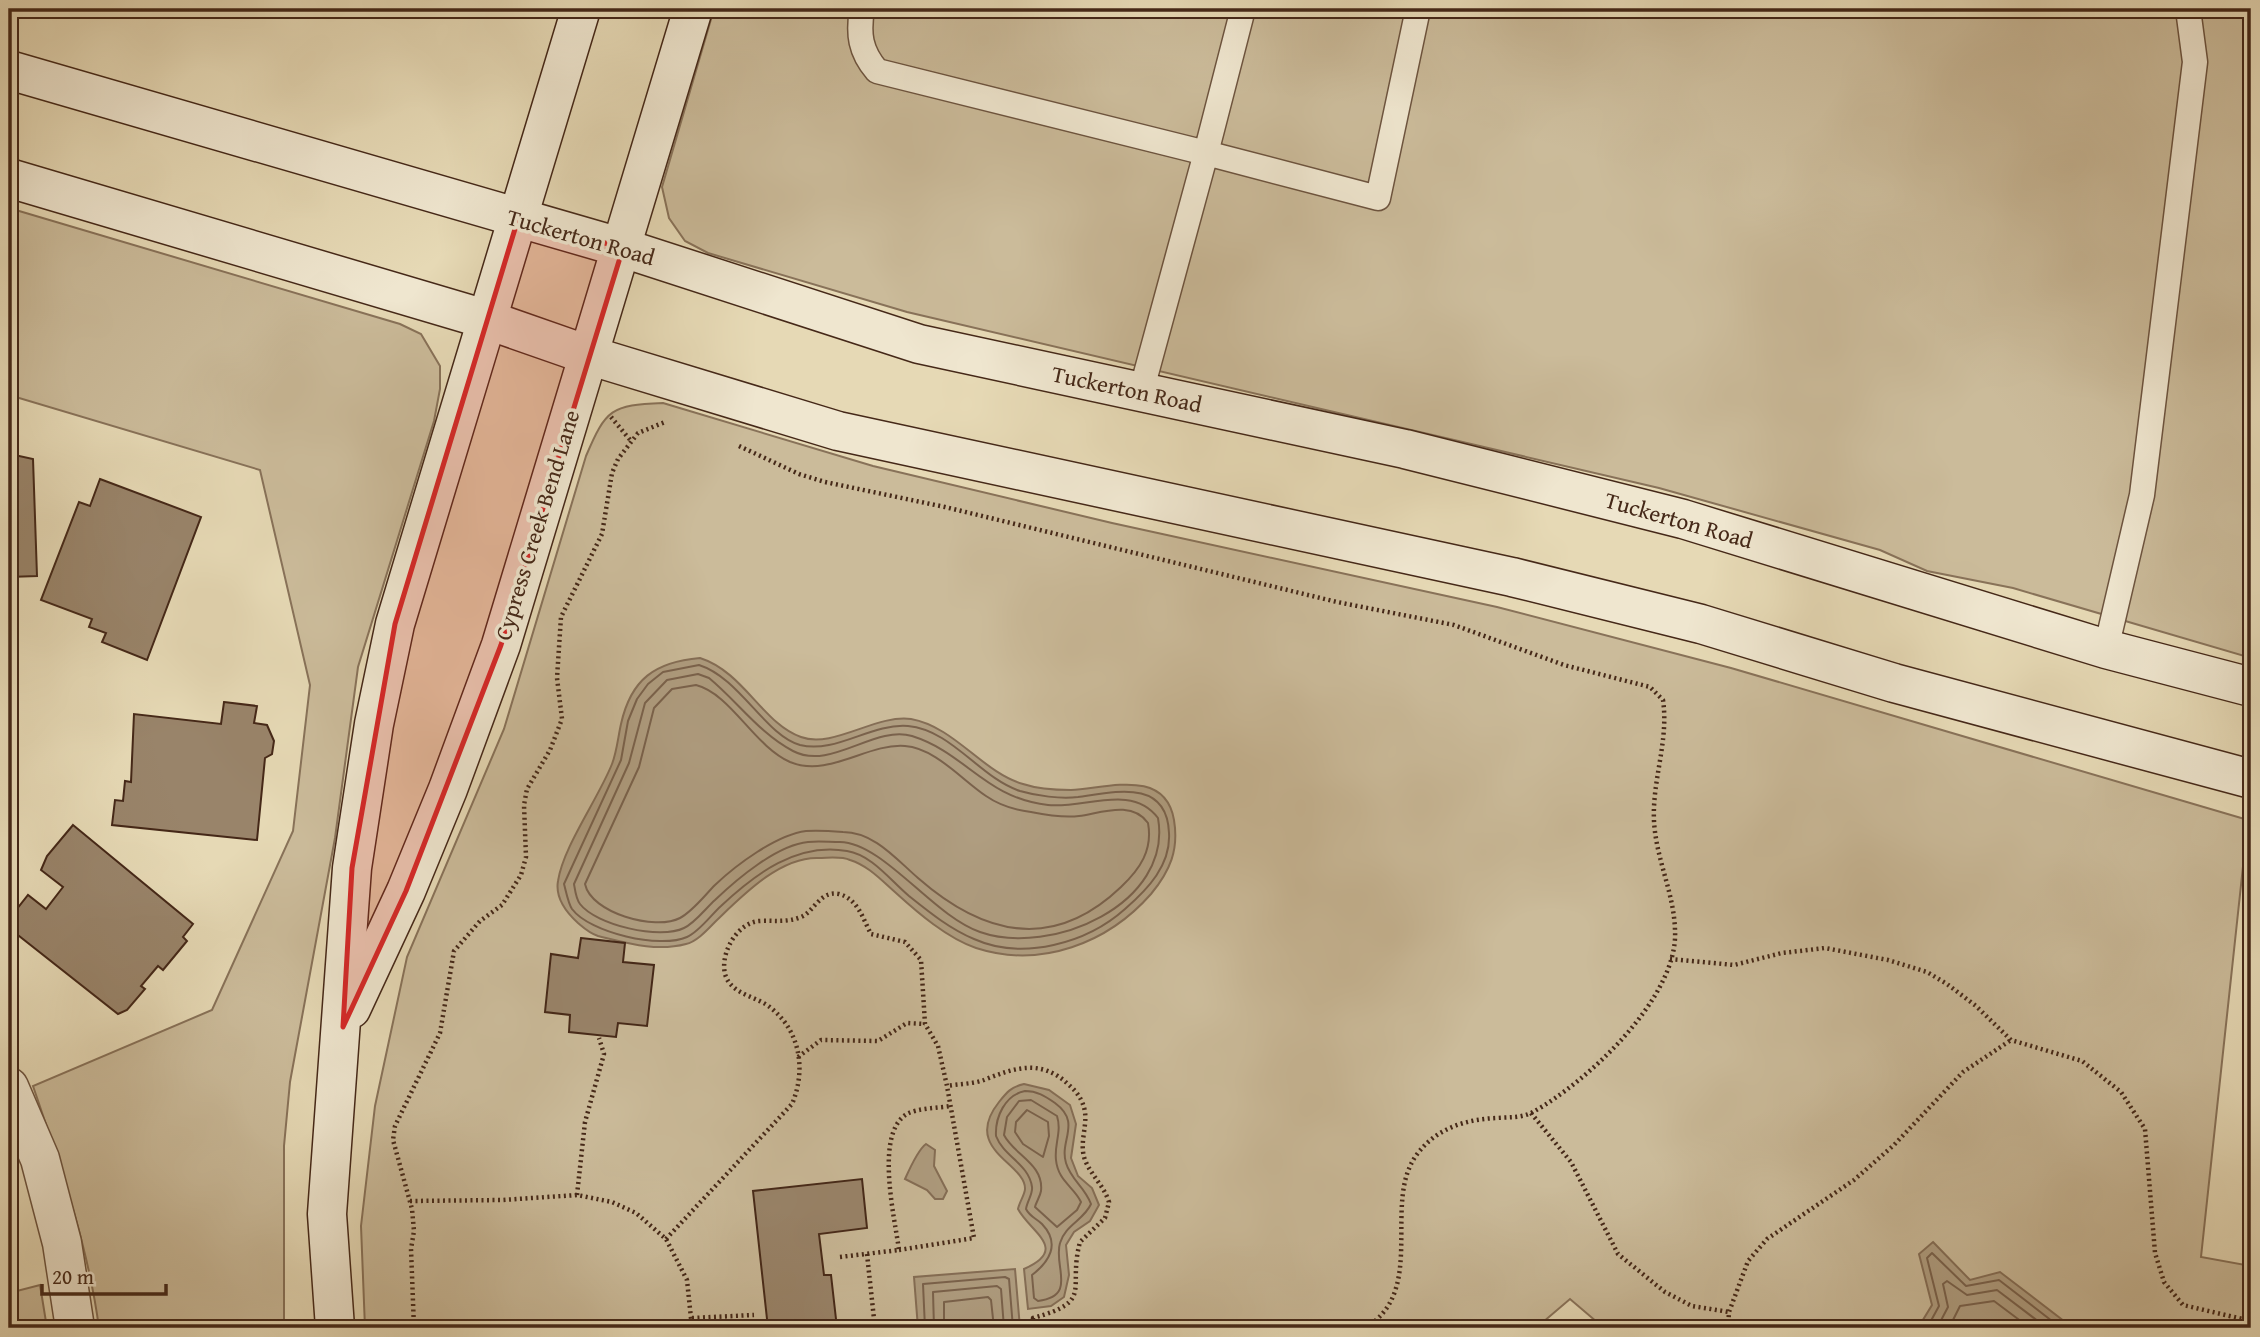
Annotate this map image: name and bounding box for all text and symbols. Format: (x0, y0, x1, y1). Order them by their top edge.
street label: Tuckerton Road (503, 200, 660, 274)
street label: Tuckerton Road (1049, 357, 1206, 421)
street label: Cypress Creek Bend Lane (486, 406, 587, 644)
street label: Tuckerton Road (1601, 483, 1758, 557)
scale bar (42, 1253, 166, 1297)
text: 20 m (52, 1261, 94, 1292)

